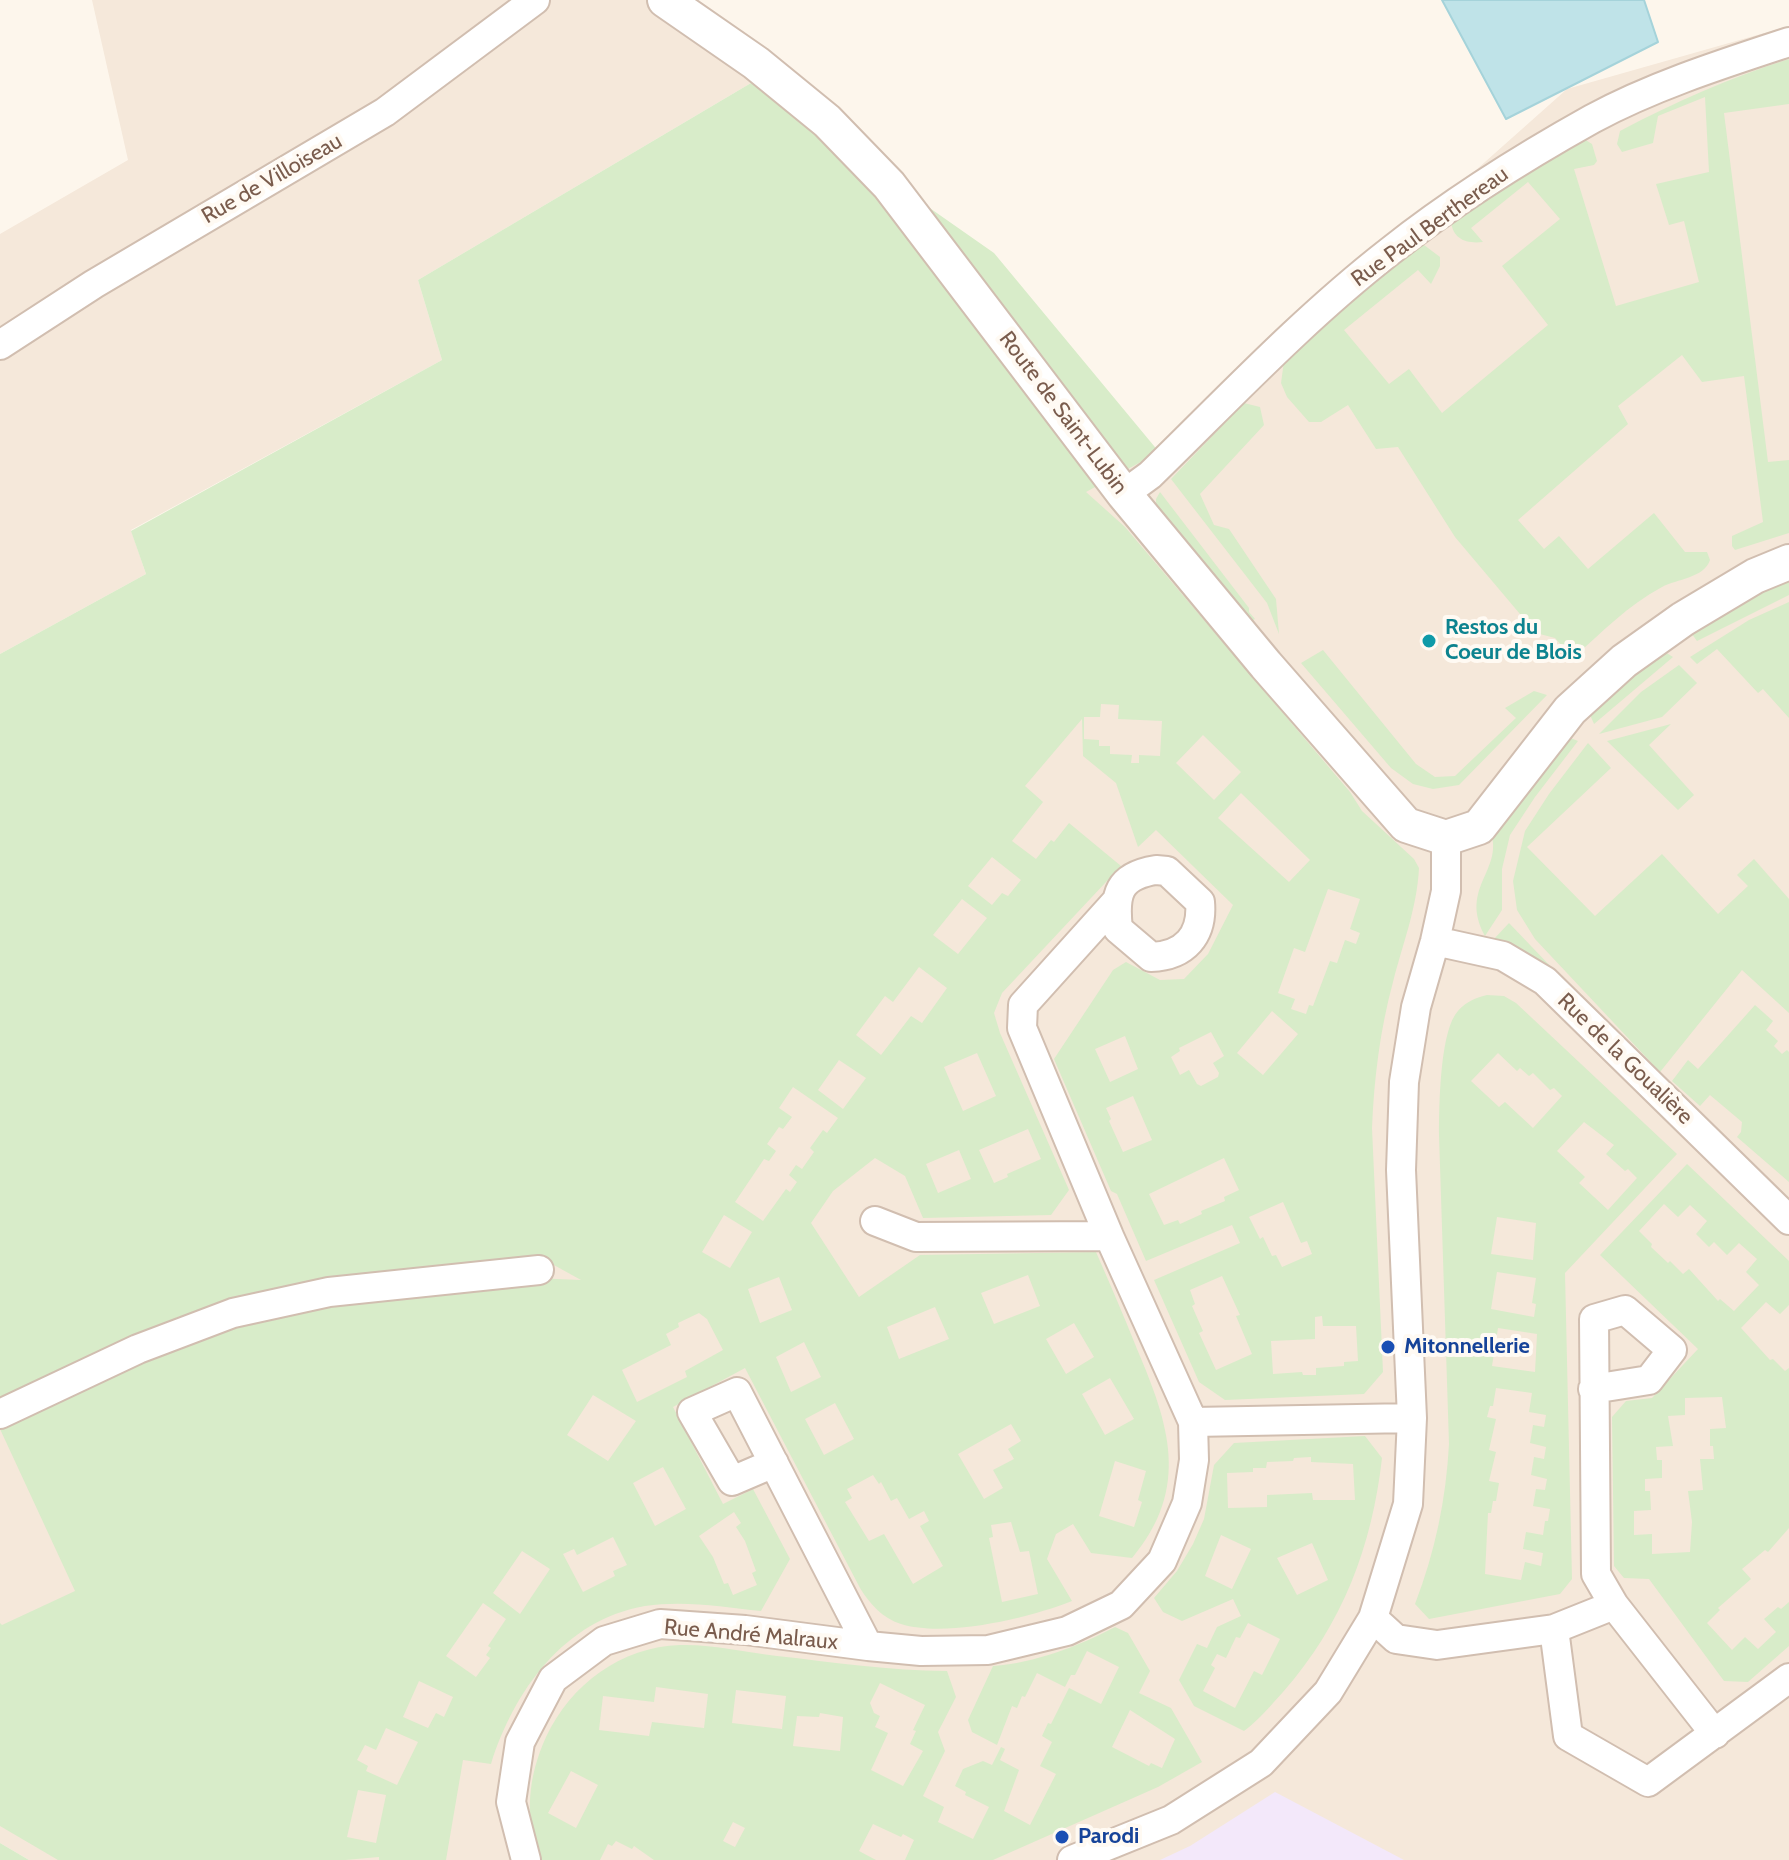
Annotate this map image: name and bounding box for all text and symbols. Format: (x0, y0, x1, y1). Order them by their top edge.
street label: Rue de Villoiseau (197, 128, 347, 230)
street label: Rue Paul Berthereau (1347, 161, 1513, 293)
street label: Route de Saint-Lubin (993, 326, 1133, 500)
place label: Restos du Coeur de Blois (1445, 615, 1582, 666)
marker: Restos du Coeur de Blois (1420, 632, 1438, 650)
street label: Rue de la Goualière (1552, 988, 1698, 1130)
place label: Mitonnellerie (1404, 1334, 1530, 1360)
marker: Mitonnellerie (1379, 1338, 1397, 1356)
street label: Rue André Malraux (663, 1614, 839, 1656)
place label: Parodi (1078, 1824, 1139, 1850)
marker: Parodi (1053, 1828, 1071, 1846)

